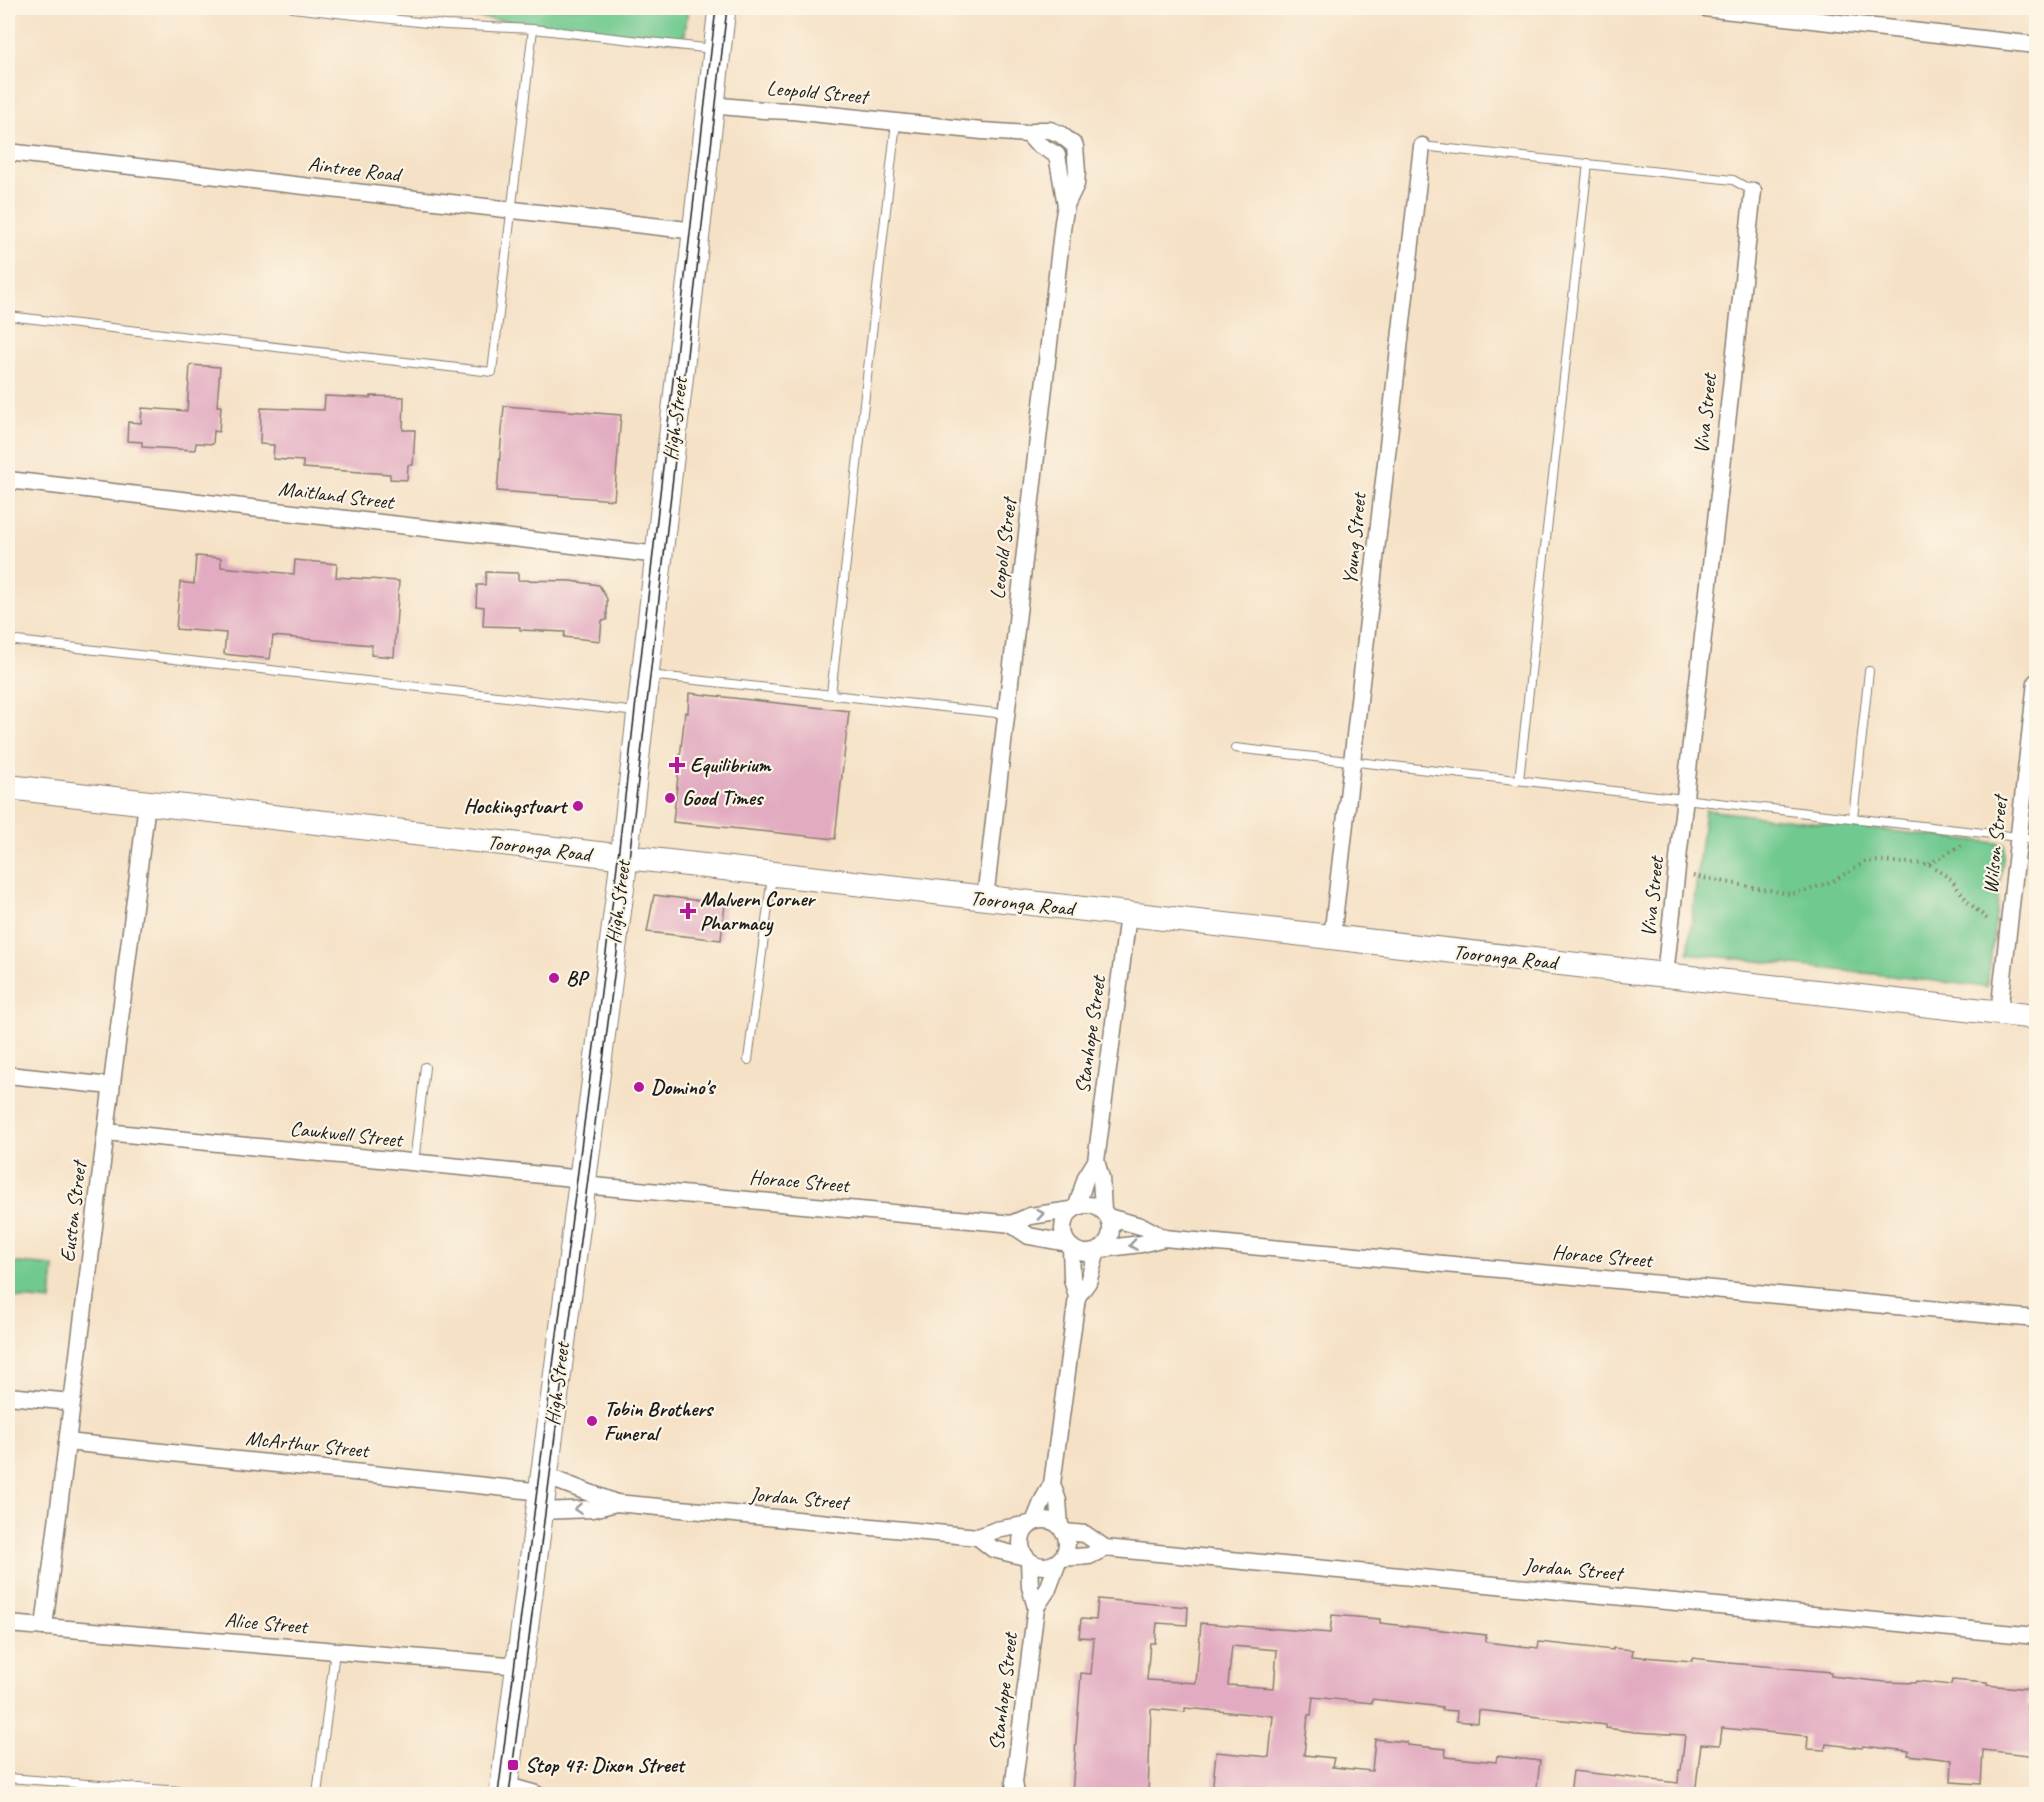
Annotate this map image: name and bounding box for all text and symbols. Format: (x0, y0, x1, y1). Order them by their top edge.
street label: Leopold Street (765, 75, 872, 110)
street label: Aintree Road (307, 150, 405, 188)
street label: Viva Street (1688, 371, 1722, 455)
street label: High Street (657, 374, 693, 462)
street label: Maitland Street (277, 475, 397, 515)
street label: Young Street (1336, 490, 1372, 586)
street label: Leopold Street (984, 494, 1022, 601)
place label: Equilibrium (690, 752, 772, 778)
marker: Equilibrium (668, 756, 686, 774)
place label: Good Times (682, 785, 765, 811)
marker: Good Times (663, 791, 677, 805)
street label: Wilson Street (1977, 792, 2013, 895)
place label: Hockingstuart (463, 793, 569, 819)
marker: Hockingstuart (571, 799, 585, 813)
street label: Tooronga Road (486, 829, 596, 868)
street label: Viva Street (1635, 854, 1669, 938)
street label: High Street (600, 857, 636, 945)
street label: Tooronga Road (969, 885, 1079, 922)
place label: Malvern Corner Pharmacy (700, 886, 816, 937)
marker: Malvern Corner Pharmacy (681, 904, 695, 918)
street label: Tooronga Road (1452, 939, 1562, 976)
place label: BP (566, 965, 590, 991)
marker: BP (547, 971, 561, 985)
street label: Stanhope Street (1069, 973, 1111, 1095)
place label: Domino's (651, 1074, 717, 1100)
marker: Domino's (632, 1080, 646, 1094)
street label: Cawkwell Street (289, 1115, 405, 1153)
street label: Euston Street (54, 1157, 92, 1264)
street label: Horace Street (748, 1164, 852, 1198)
one-way arrow (1036, 1209, 1045, 1221)
one-way arrow (1128, 1238, 1137, 1250)
street label: Horace Street (1551, 1239, 1655, 1273)
street label: High Street (539, 1339, 575, 1427)
place label: Tobin Brothers Funeral (604, 1396, 715, 1446)
marker: Tobin Brothers Funeral (585, 1414, 599, 1428)
street label: McArthur Street (244, 1425, 372, 1464)
street label: Jordan Street (748, 1481, 852, 1515)
one-way arrow (574, 1503, 583, 1516)
street label: Jordan Street (1522, 1552, 1626, 1586)
street label: Alice Street (224, 1606, 310, 1640)
street label: Stanhope Street (983, 1630, 1023, 1752)
place label: Stop 47: Dixon Street (525, 1752, 687, 1778)
marker: Stop 47: Dixon Street (506, 1758, 520, 1772)

